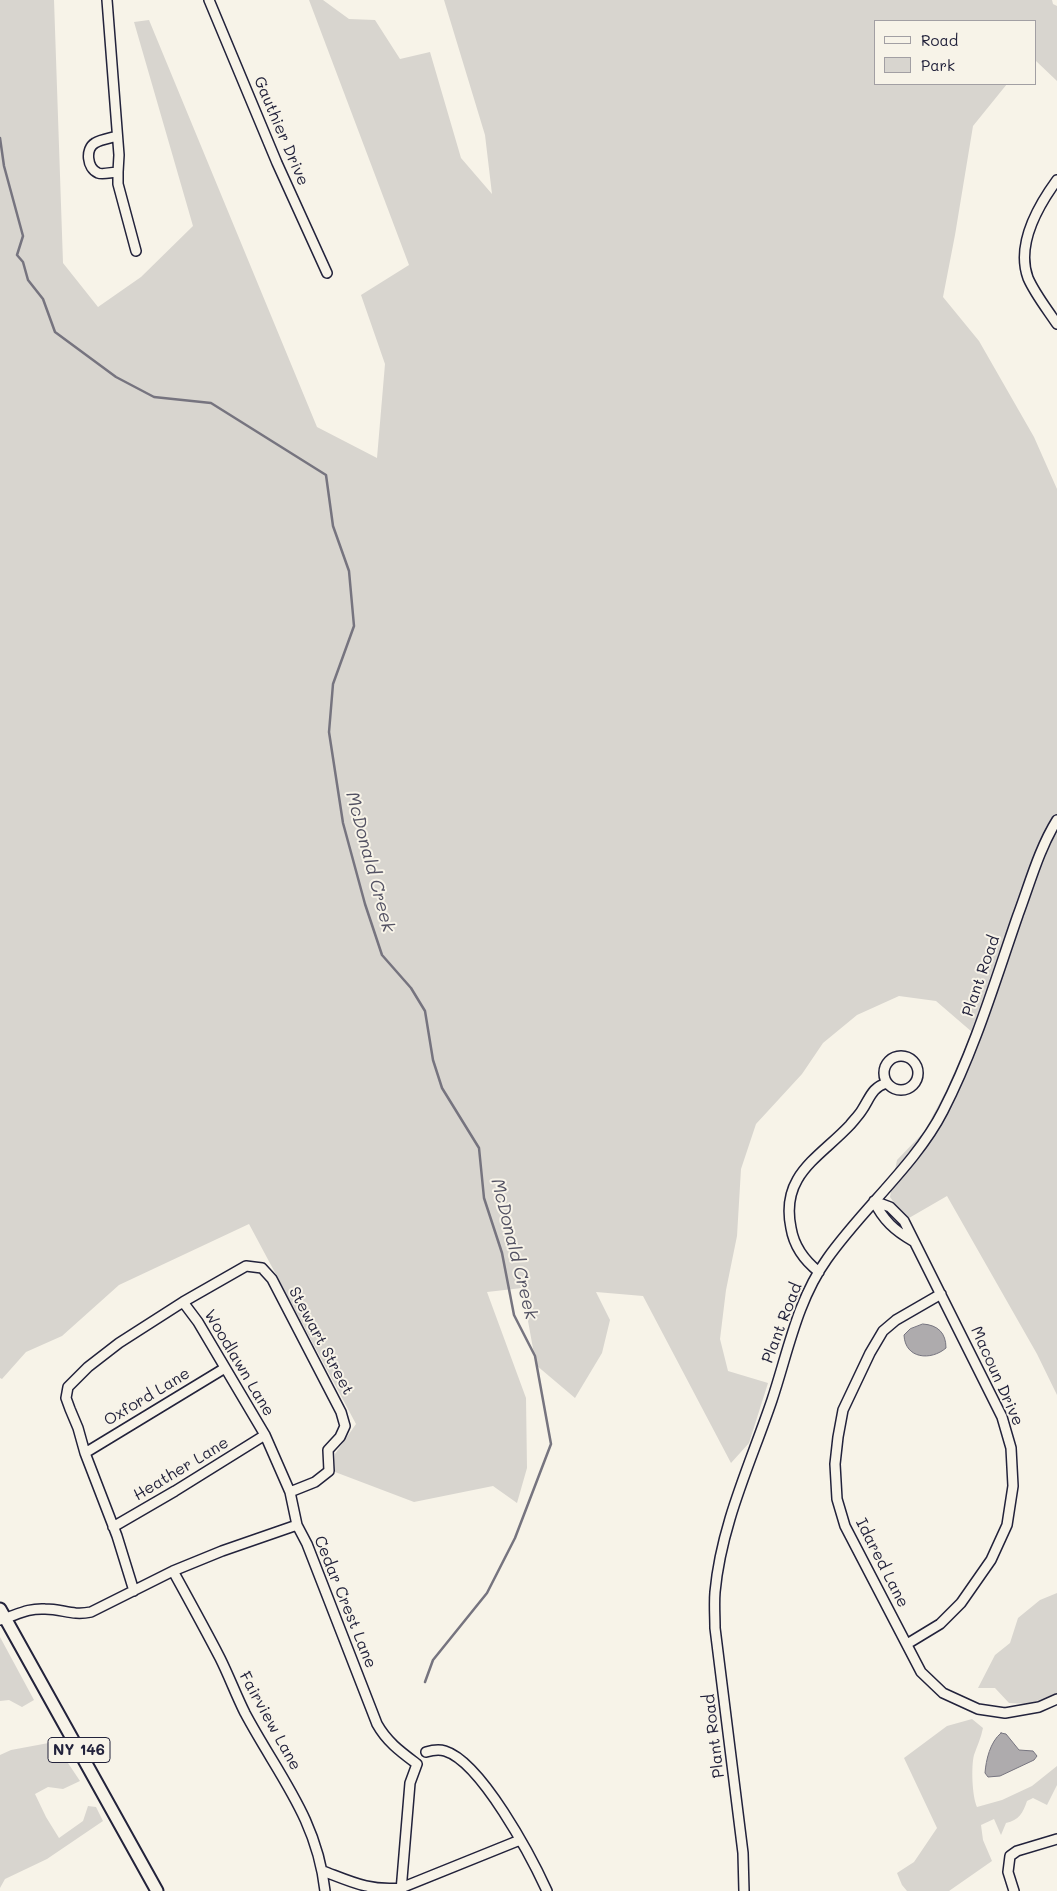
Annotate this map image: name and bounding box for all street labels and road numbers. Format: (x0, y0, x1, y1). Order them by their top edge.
street label: Gauthier Drive (249, 73, 313, 189)
street label: Plant Road (958, 933, 1004, 1019)
street label: Plant Road (758, 1280, 806, 1366)
street label: Stewart Street (284, 1284, 358, 1398)
street label: Woodlawn Lane (200, 1306, 278, 1420)
street label: Macoun Drive (967, 1323, 1027, 1429)
street label: Oxford Lane (100, 1364, 194, 1430)
street label: Heather Lane (130, 1433, 232, 1505)
street label: Idared Lane (851, 1515, 913, 1611)
street label: Cedar Crest Lane (310, 1533, 380, 1671)
street label: Fairview Lane (235, 1668, 305, 1774)
street label: Plant Road (699, 1693, 729, 1779)
road number: NY 146 (48, 1738, 110, 1762)

